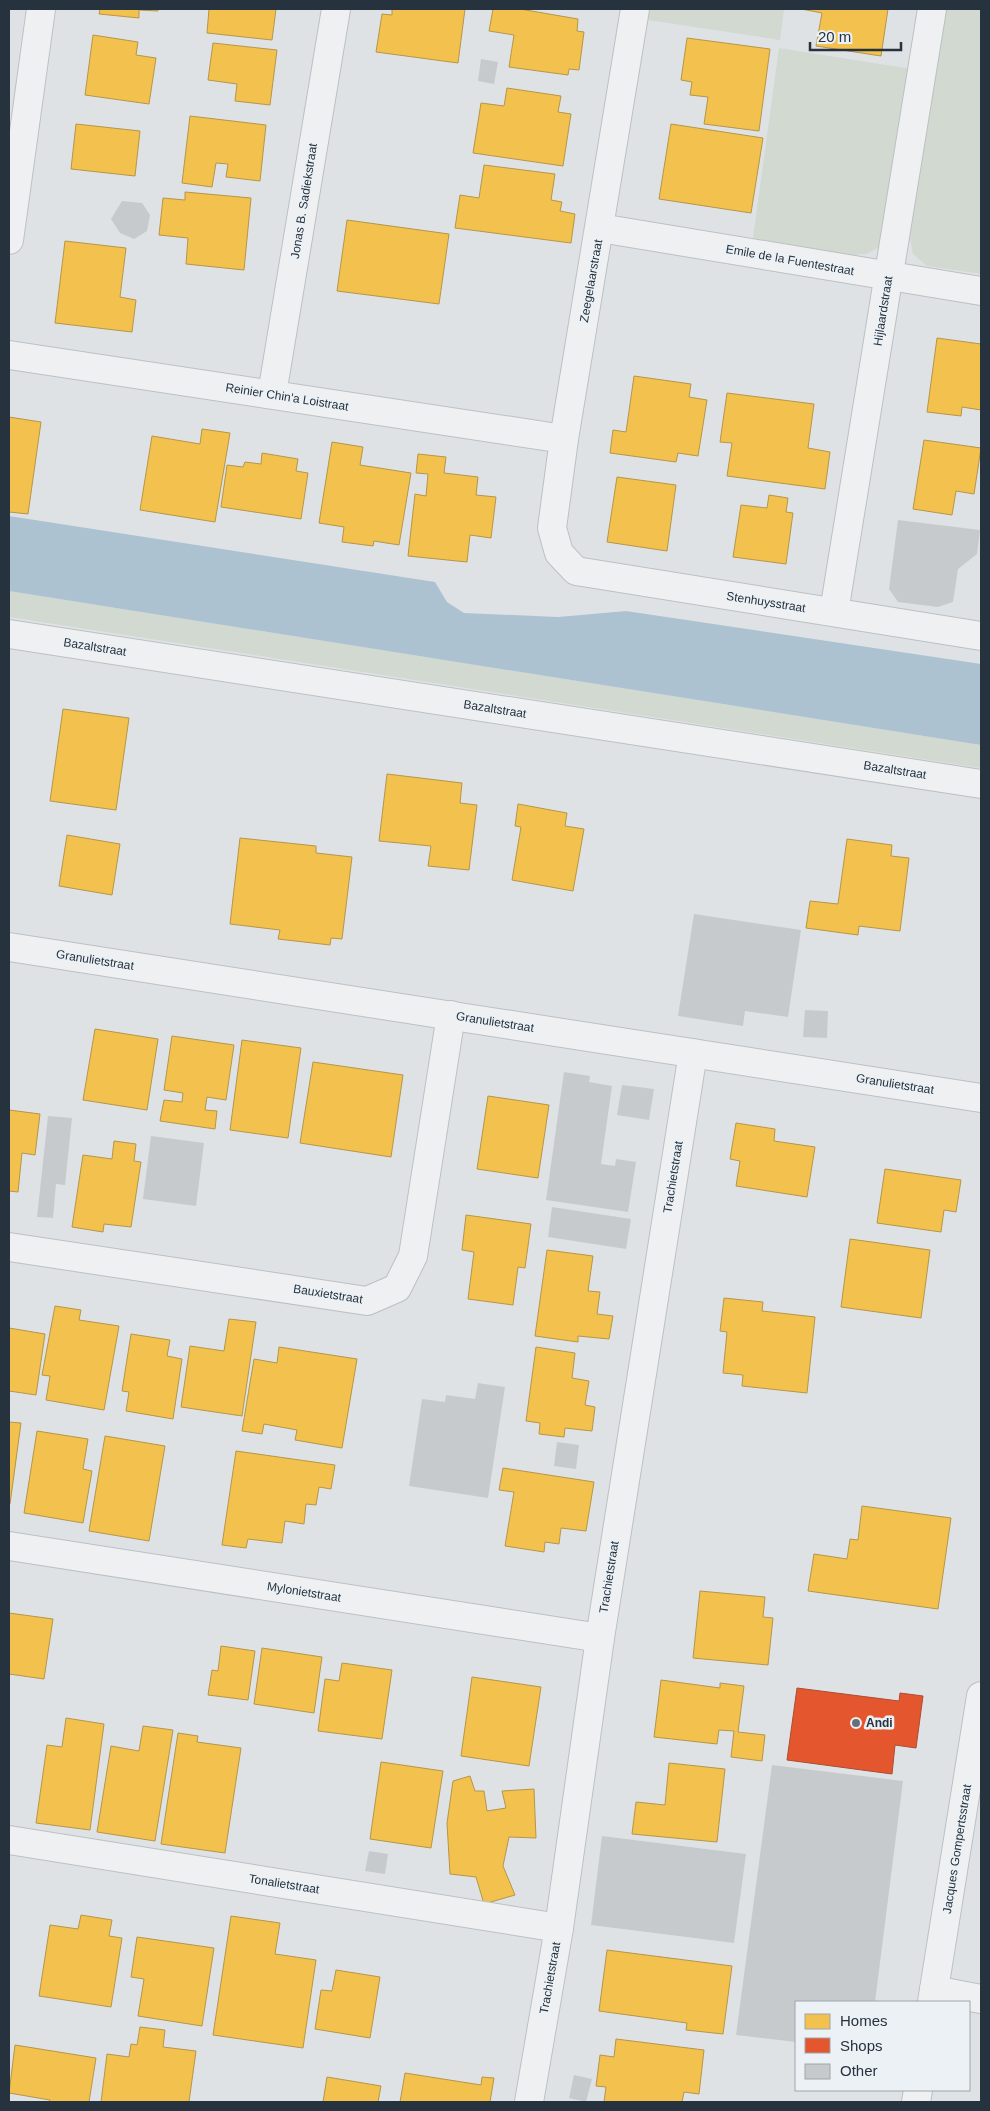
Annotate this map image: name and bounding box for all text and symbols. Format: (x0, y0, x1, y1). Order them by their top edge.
scale bar (810, 20, 901, 52)
text: 20 m (818, 28, 851, 45)
street label: Jonas B. Sadiekstraat (288, 142, 320, 260)
street label: Zeegelaarstraat (577, 238, 605, 324)
street label: Emile de la Fuentestraat (725, 242, 856, 278)
street label: Hijlaardstraat (871, 274, 896, 347)
street label: Reinier Chin'a Loistraat (224, 380, 350, 414)
street label: Stenhuysstraat (725, 589, 807, 615)
street label: Bazaltstraat (63, 635, 128, 659)
street label: Bazaltstraat (463, 697, 528, 721)
street label: Bazaltstraat (863, 758, 928, 782)
street label: Granulietstraat (55, 947, 136, 973)
street label: Granulietstraat (455, 1009, 536, 1035)
street label: Granulietstraat (855, 1071, 936, 1097)
street label: Trachietstraat (660, 1139, 686, 1214)
street label: Bauxietstraat (292, 1282, 364, 1306)
street label: Trachietstraat (596, 1539, 622, 1614)
street label: Mylonietstraat (266, 1579, 343, 1605)
place label: Andi (866, 1716, 893, 1730)
marker: Andi (850, 1717, 862, 1729)
street label: Jacques Gompertsstraat (940, 1783, 974, 1915)
street label: Tonalietstraat (248, 1872, 321, 1897)
street label: Trachietstraat (537, 1940, 563, 2015)
legend (795, 2001, 970, 2091)
text: Homes (840, 2012, 888, 2029)
text: Shops (840, 2037, 883, 2054)
text: Other (840, 2062, 878, 2079)

